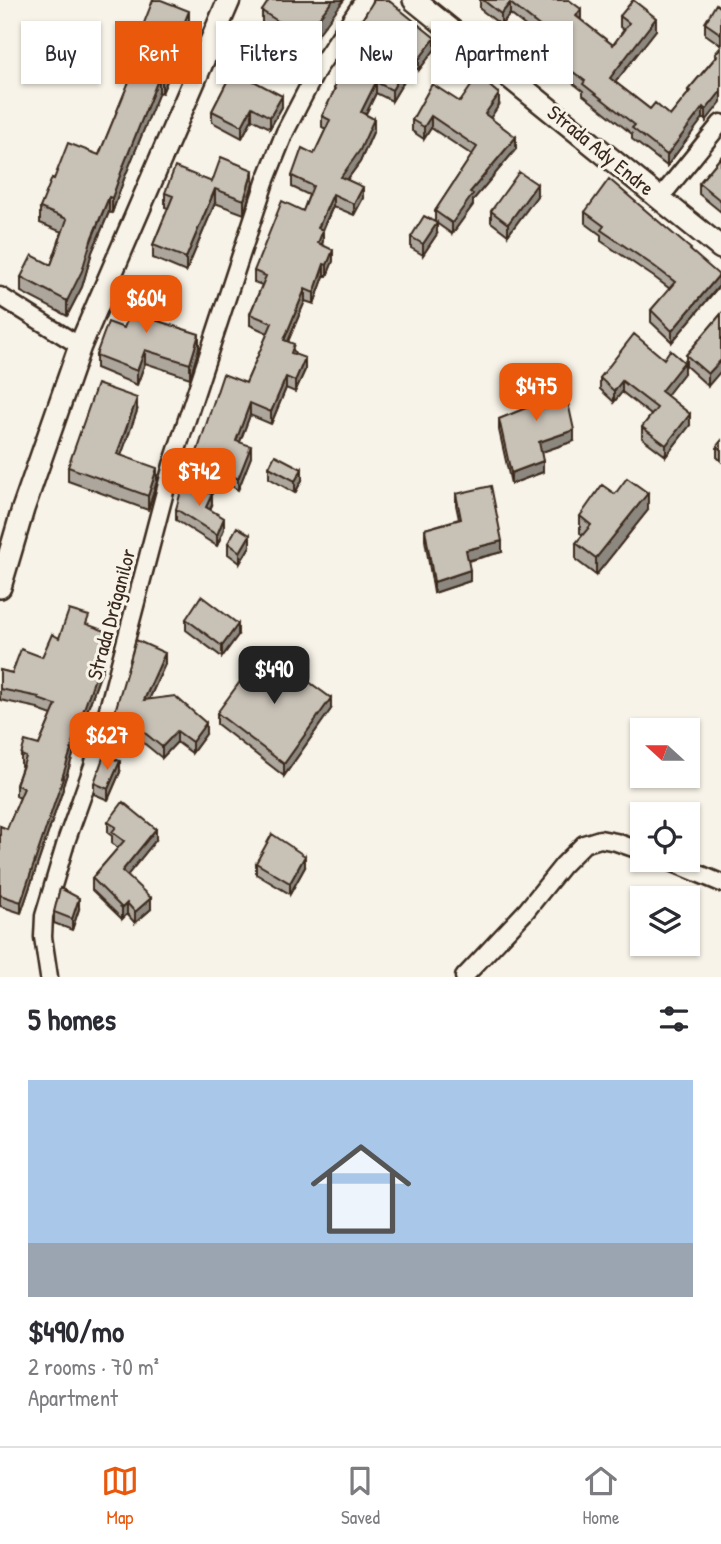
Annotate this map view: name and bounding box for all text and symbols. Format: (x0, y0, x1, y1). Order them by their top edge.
chip: Buy (21, 21, 101, 84)
chip: Rent (115, 21, 202, 84)
chip: Filters (216, 21, 322, 84)
chip: New (336, 21, 417, 84)
chip: Apartment (431, 21, 573, 84)
street label: Strada Ady Endre (541, 98, 661, 202)
pin: $604 (105, 276, 187, 335)
text: $604 (126, 282, 166, 313)
pin: $475 (495, 364, 577, 423)
text: $475 (515, 370, 557, 401)
pin: $742 (158, 448, 240, 508)
text: $742 (178, 455, 220, 486)
street label: Strada Drăganilor (80, 545, 142, 683)
pin: $490 (233, 646, 315, 706)
text: $490 (254, 653, 294, 684)
pin: $627 (66, 712, 148, 772)
north arrow (630, 718, 700, 788)
map controls (630, 718, 700, 956)
text: $627 (86, 719, 129, 750)
button: locate (630, 802, 700, 872)
button: layers (630, 886, 700, 956)
text: 5 homes (28, 999, 116, 1039)
icon: filters (655, 1000, 693, 1038)
icon: home (298, 1126, 424, 1252)
text: $490/mo (28, 1311, 124, 1351)
text: 2 rooms · 70 m² (28, 1351, 159, 1382)
text: Apartment (28, 1382, 118, 1413)
tab: Map (101, 1462, 139, 1530)
tab: Saved (341, 1462, 380, 1530)
tab: Home (582, 1462, 620, 1530)

